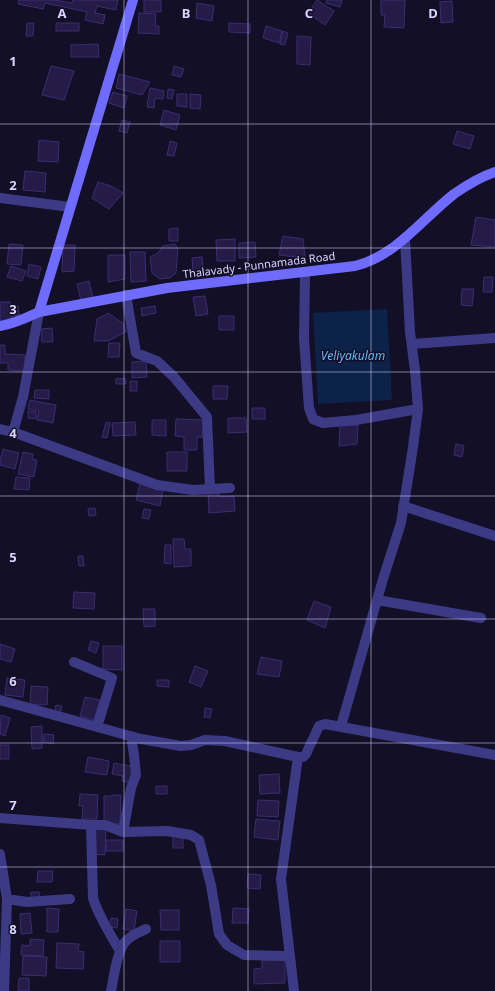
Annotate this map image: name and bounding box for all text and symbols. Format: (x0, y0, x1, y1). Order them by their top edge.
text: A (58, 4, 67, 22)
text: B (182, 4, 190, 22)
text: C (305, 4, 313, 22)
text: D (428, 4, 438, 22)
text: 1 (9, 52, 17, 70)
text: 2 (9, 176, 17, 194)
street label: Thalavady - Punnamada Road (182, 248, 336, 281)
text: 3 (9, 300, 17, 318)
water label: Veliyakulam (321, 347, 385, 364)
text: 4 (9, 424, 17, 442)
text: 5 (9, 548, 17, 566)
text: 6 (9, 672, 17, 690)
text: 7 (9, 796, 17, 814)
text: 8 (9, 920, 17, 938)

